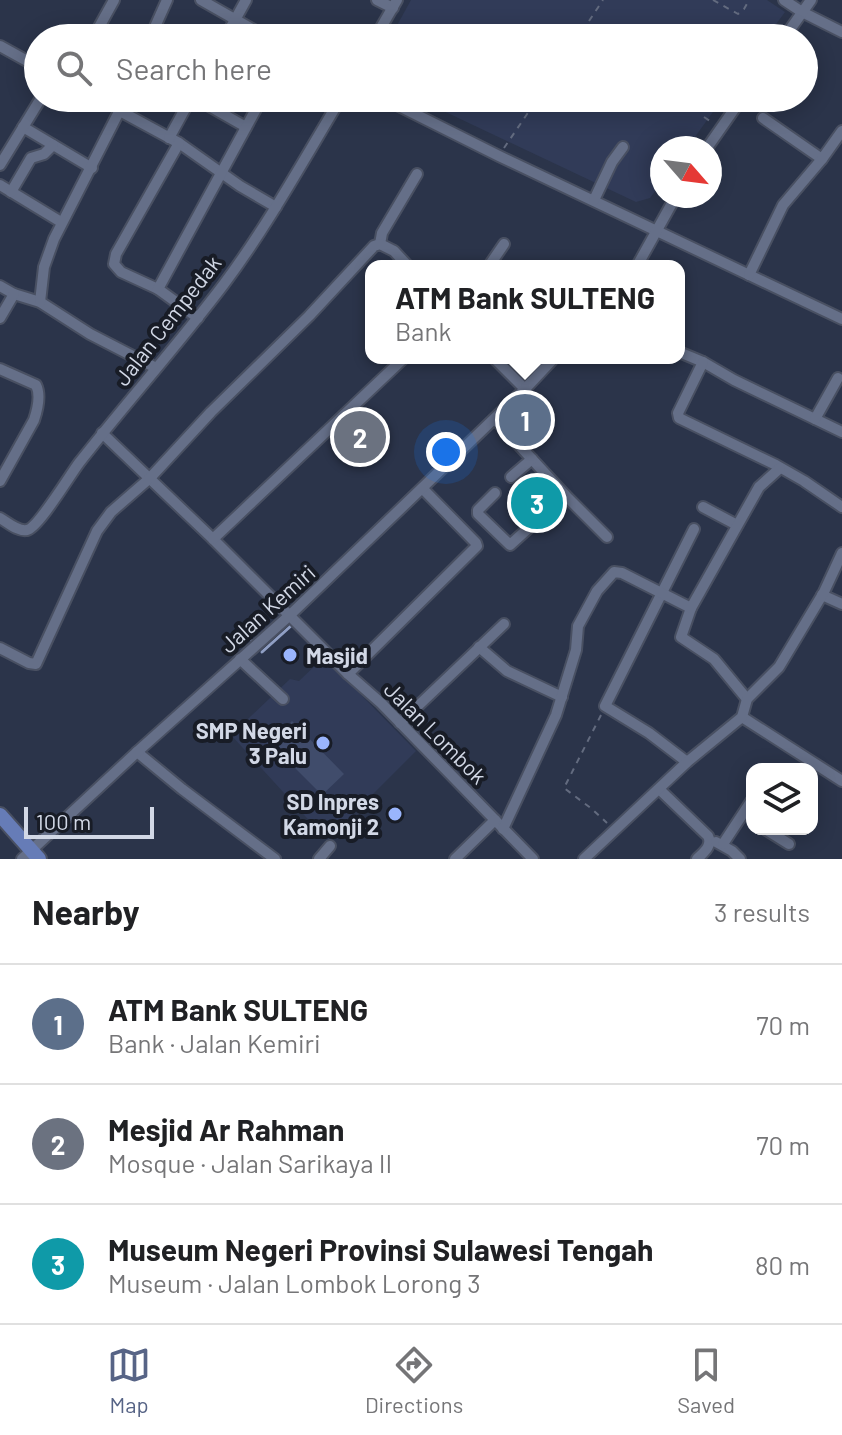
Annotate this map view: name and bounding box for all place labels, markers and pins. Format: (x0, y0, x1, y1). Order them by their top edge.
pin: 1 (499, 390, 551, 450)
pin: 2 (334, 407, 386, 467)
pin: 3 (511, 473, 563, 533)
place label: Masjid (306, 642, 368, 668)
marker: Masjid (281, 646, 299, 664)
place label: SMP Negeri 3 Palu (196, 717, 307, 768)
marker: SMP Negeri 3 Palu (314, 734, 332, 752)
place label: SD Inpres Kamonji 2 (283, 788, 379, 839)
marker: SD Inpres Kamonji 2 (386, 805, 404, 823)

